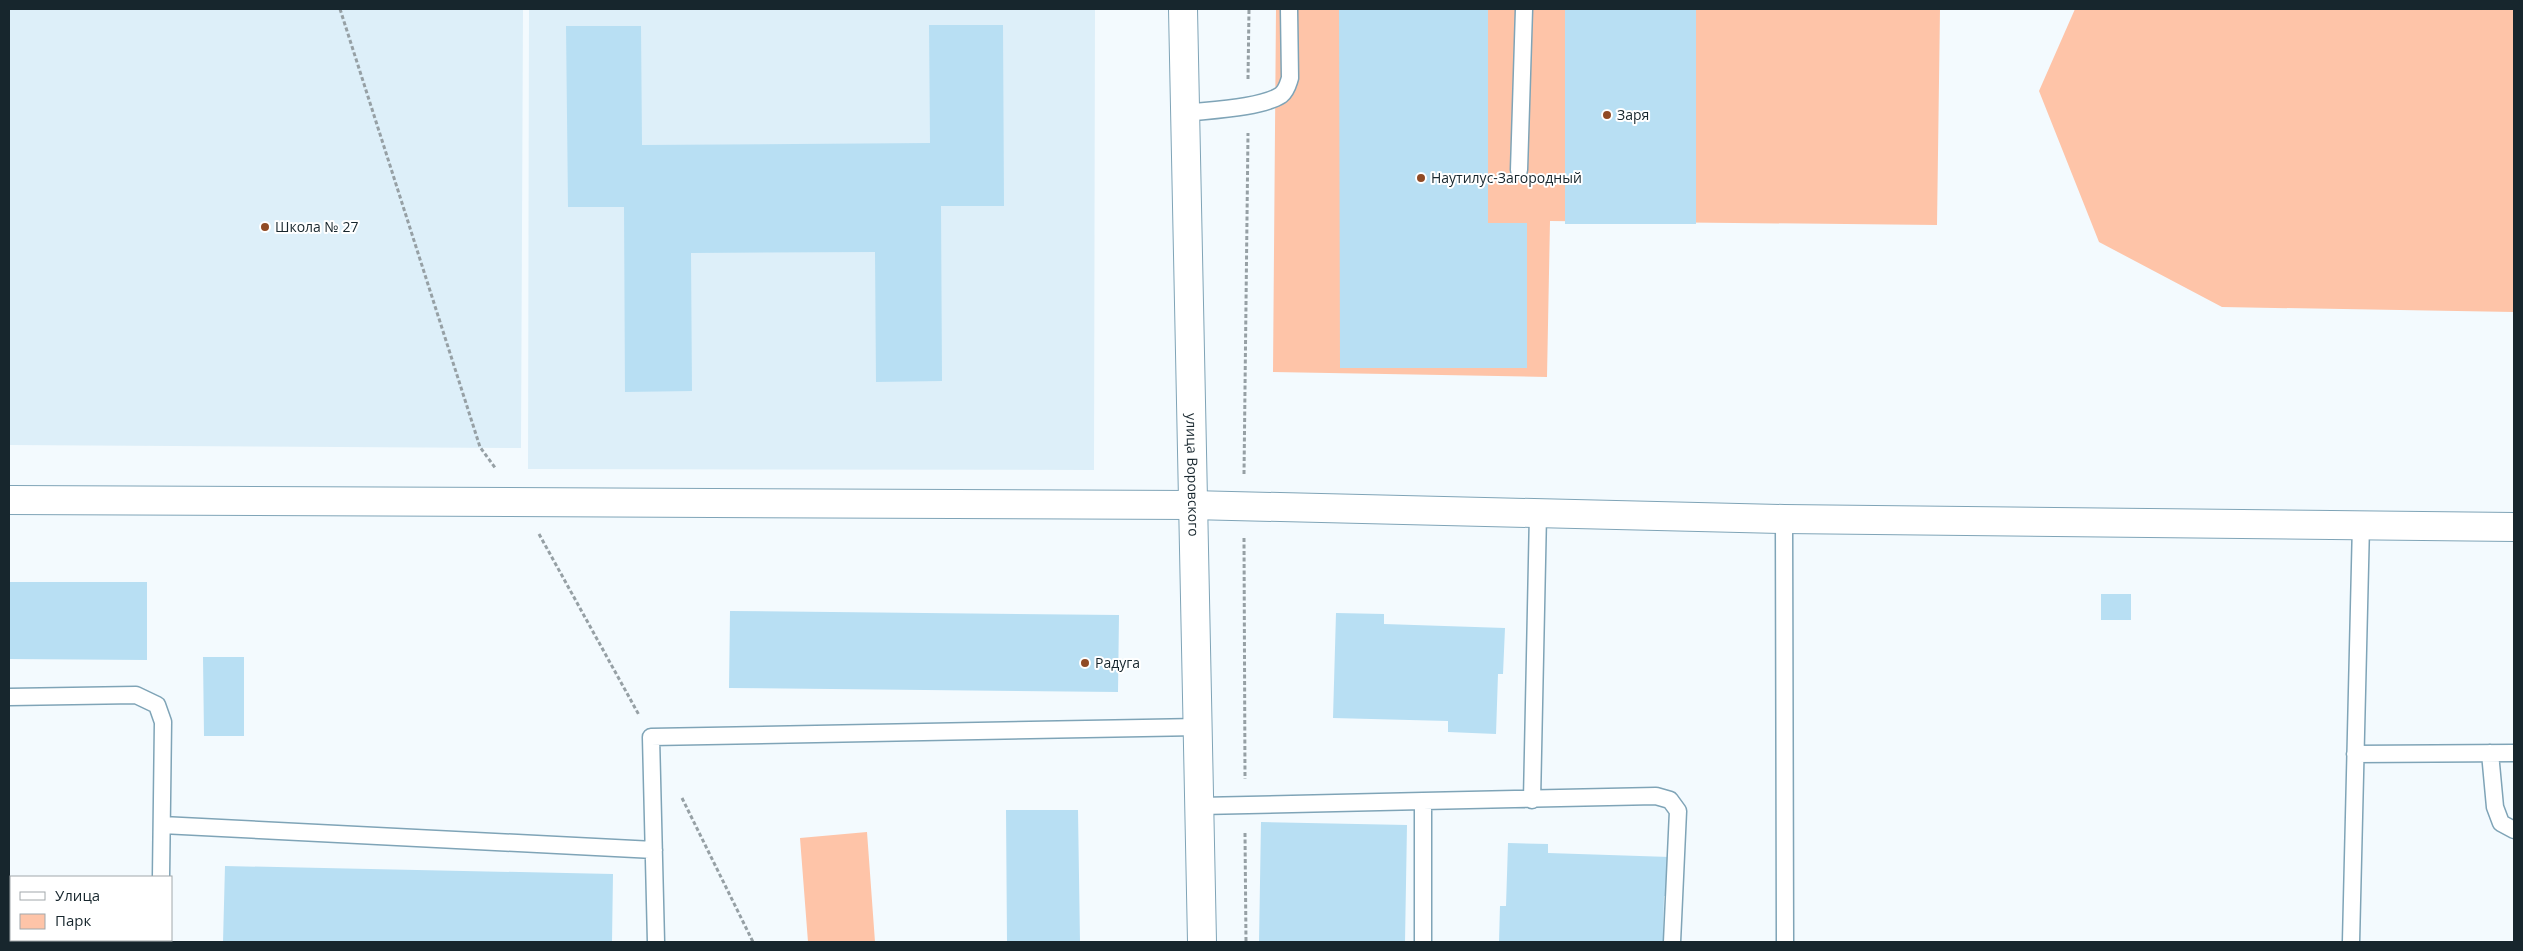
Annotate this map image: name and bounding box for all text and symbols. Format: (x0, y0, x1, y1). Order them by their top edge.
place label: Заря (1617, 105, 1649, 124)
marker: Заря (1601, 109, 1613, 121)
place label: Наутилус-Загородный (1431, 168, 1582, 187)
marker: Наутилус-Загородный (1415, 172, 1427, 184)
place label: Школа № 27 (275, 217, 358, 236)
marker: Школа № 27 (259, 221, 271, 233)
street label: улица Воровского (1182, 413, 1204, 537)
place label: Радуга (1095, 653, 1140, 672)
marker: Радуга (1079, 657, 1091, 669)
legend (10, 876, 172, 941)
text: Улица (55, 885, 100, 905)
text: Парк (55, 910, 91, 930)

